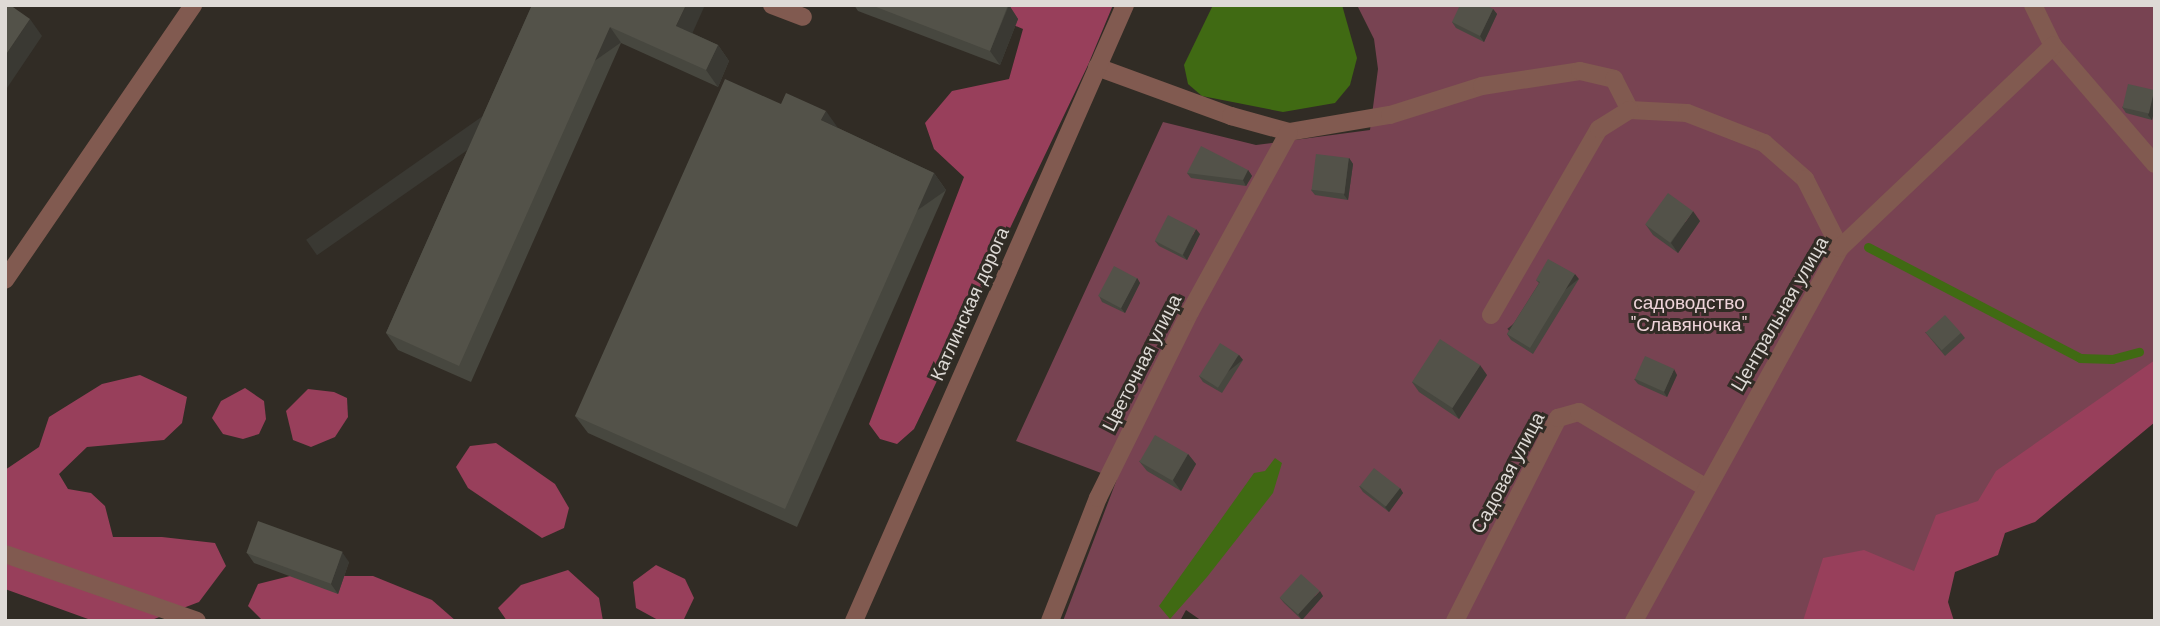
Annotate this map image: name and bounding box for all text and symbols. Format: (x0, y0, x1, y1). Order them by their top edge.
street label: Катлинская дорога (926, 224, 1014, 384)
street label: Центральная улица (1726, 233, 1834, 395)
street label: Цветочная улица (1098, 291, 1186, 435)
park label: садоводство "Славяночка" (1631, 292, 1747, 336)
street label: Садовая улица (1466, 408, 1550, 538)

